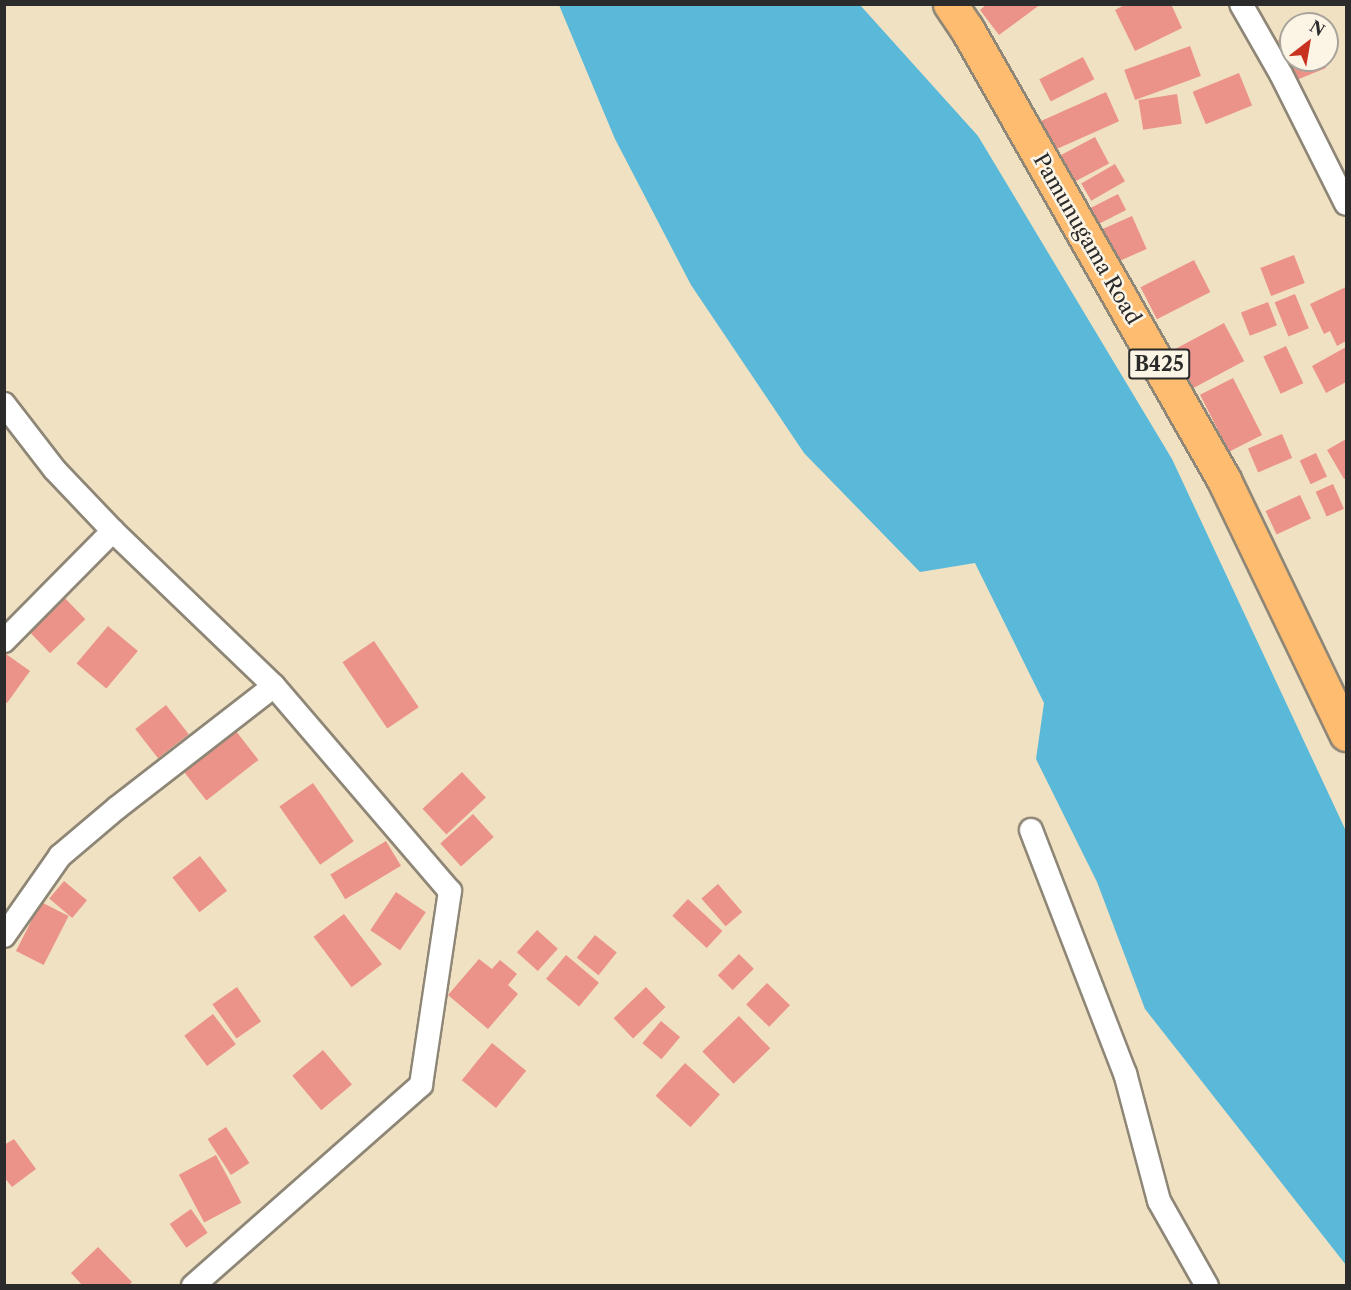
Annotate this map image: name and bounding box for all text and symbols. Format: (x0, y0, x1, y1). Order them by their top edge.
north arrow (1279, 12, 1339, 72)
text: N (1306, 16, 1328, 40)
street label: Pamunugama Road (1028, 149, 1146, 329)
road number: B425 (1128, 347, 1190, 381)

